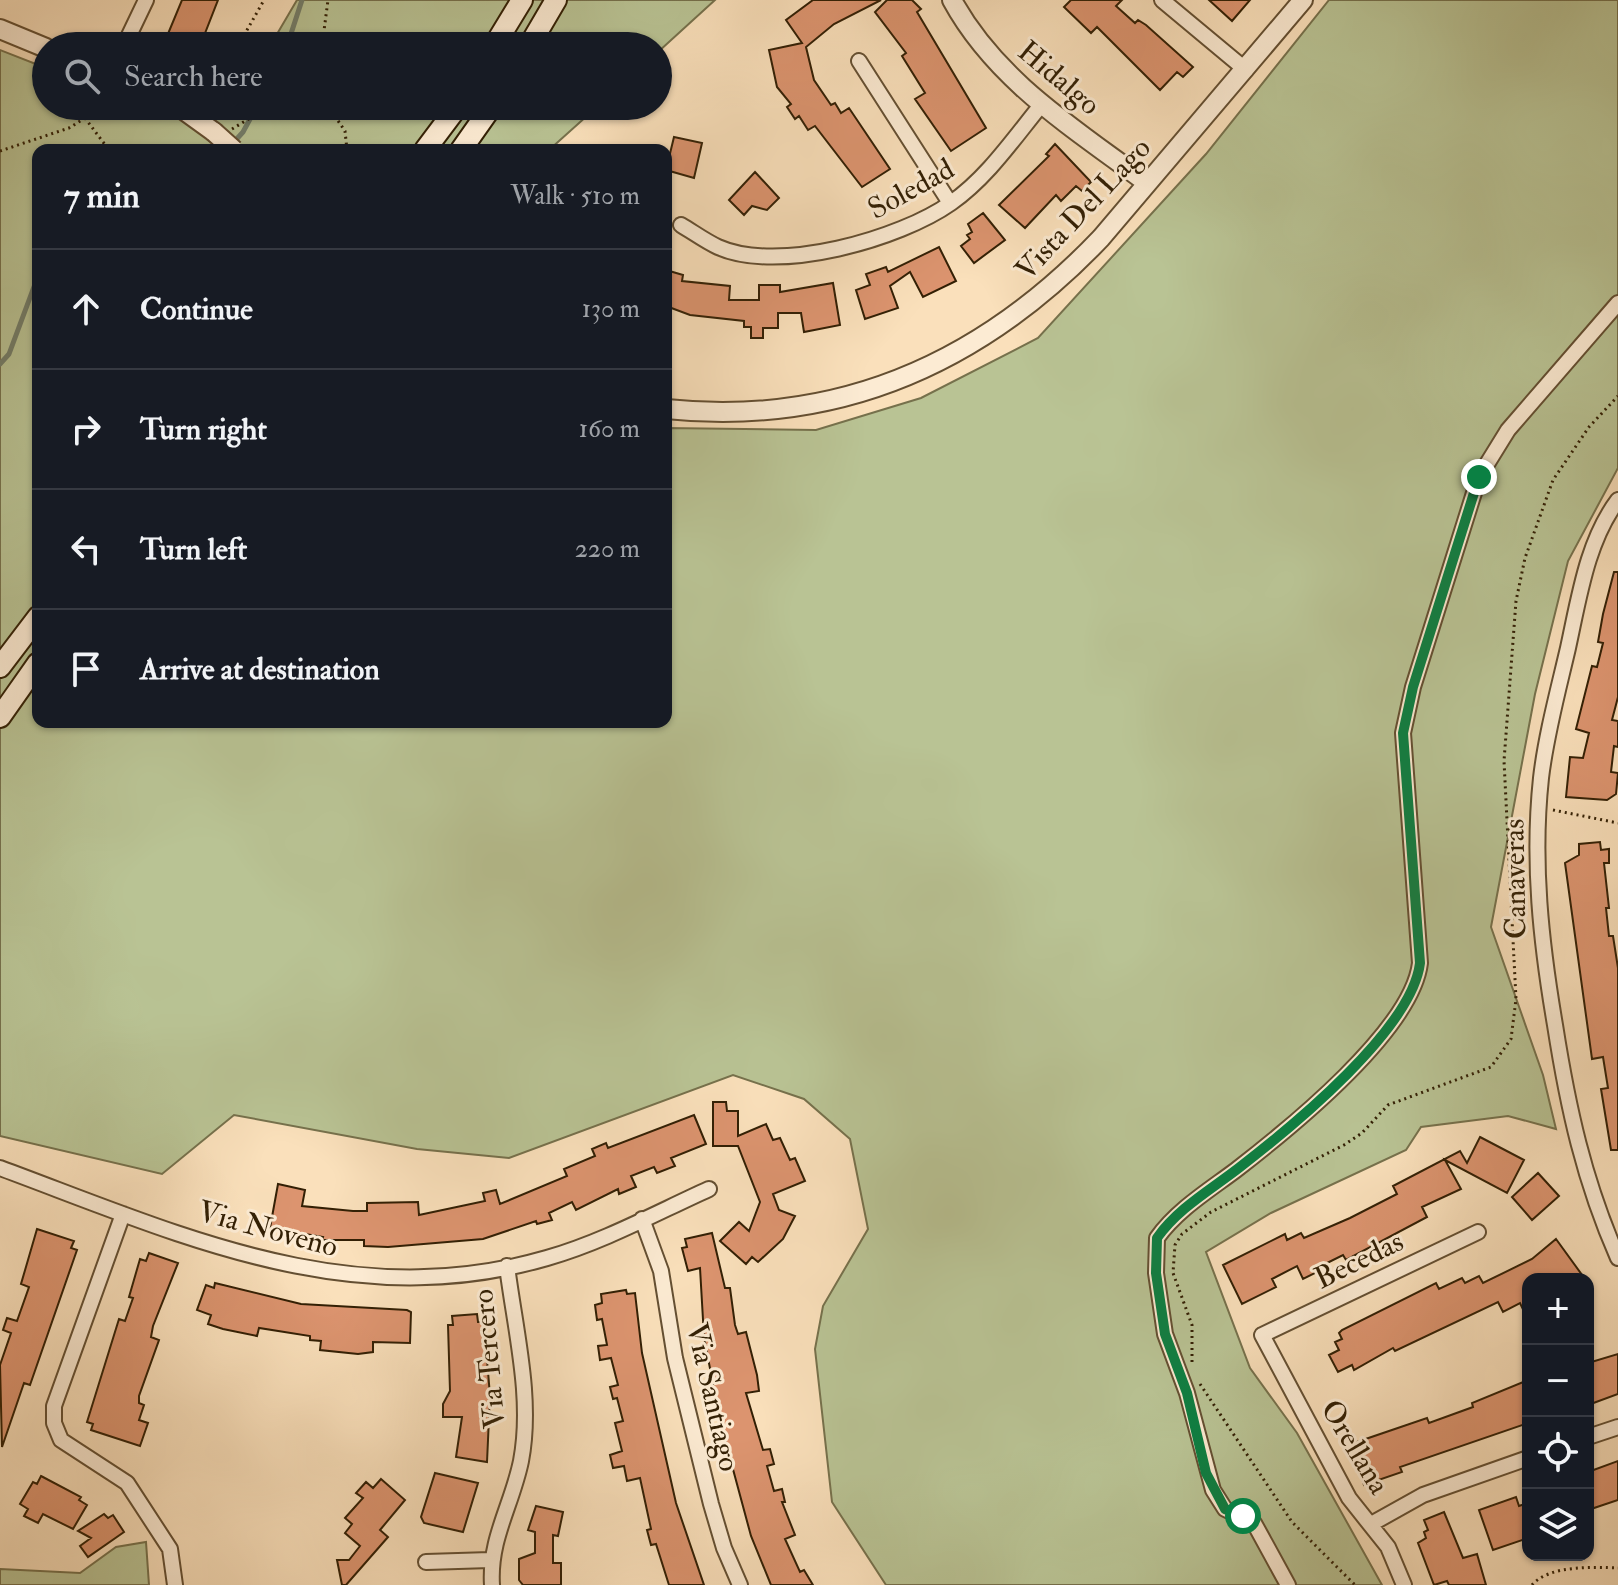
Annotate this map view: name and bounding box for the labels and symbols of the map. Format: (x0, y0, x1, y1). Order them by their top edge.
street label: Hidalgo (1010, 33, 1108, 123)
street label: Vista Del Lago (1007, 130, 1159, 288)
street label: Soledad (861, 150, 961, 228)
route end (1461, 459, 1497, 495)
street label: Canaveras (1495, 818, 1535, 940)
street label: Via Noveno (194, 1193, 342, 1265)
street label: Becedas (1309, 1223, 1409, 1297)
street label: Via Tercero (464, 1288, 514, 1430)
street label: Via Santiago (678, 1319, 748, 1475)
street label: Orellana (1312, 1393, 1398, 1501)
route start (1225, 1498, 1261, 1534)

